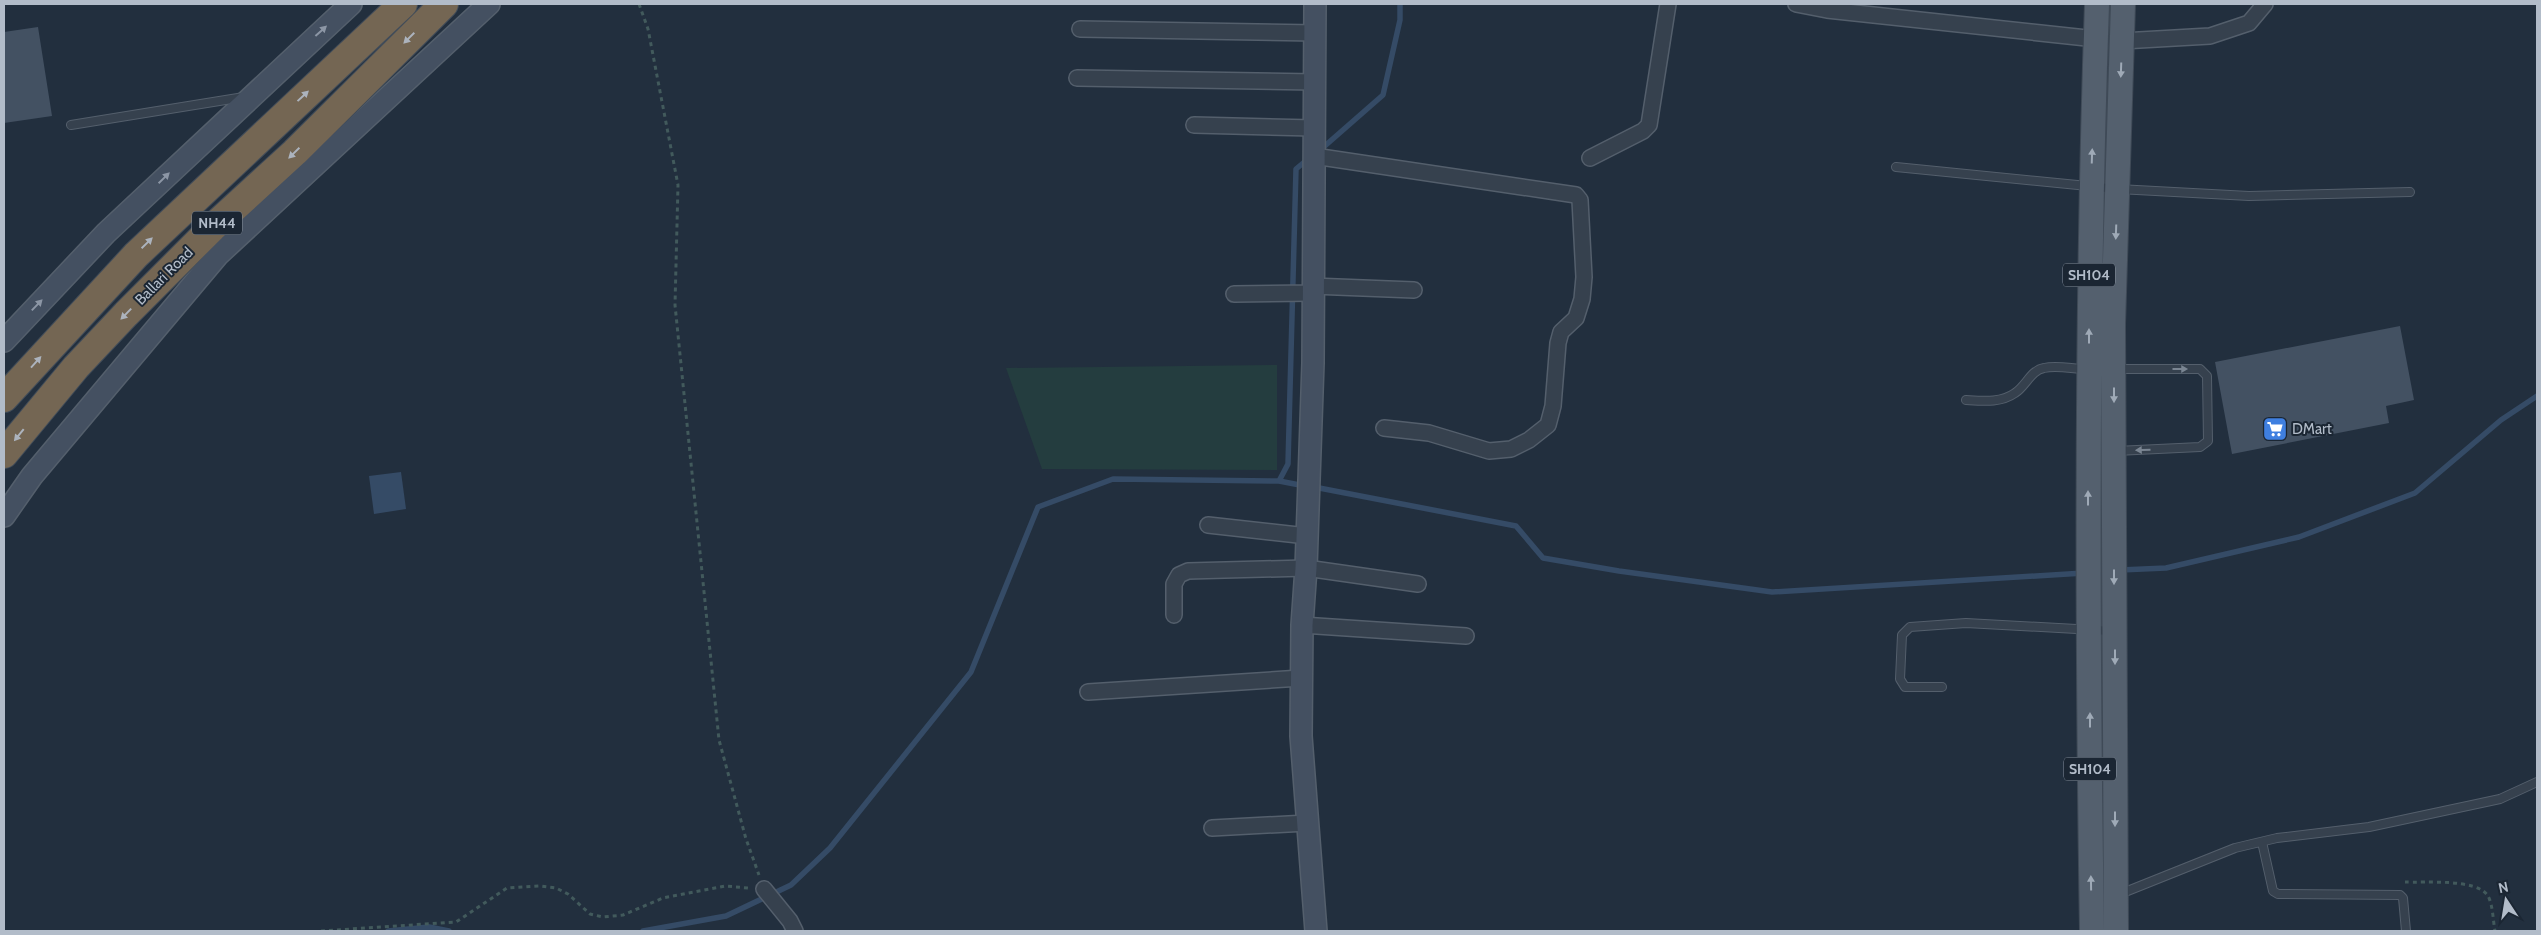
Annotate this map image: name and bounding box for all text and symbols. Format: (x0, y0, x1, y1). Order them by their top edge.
one-way arrow (315, 25, 327, 37)
one-way arrow (403, 32, 415, 44)
one-way arrow (2117, 62, 2125, 78)
one-way arrow (297, 90, 309, 102)
one-way arrow (288, 147, 300, 159)
one-way arrow (2088, 148, 2096, 164)
one-way arrow (158, 172, 170, 184)
road number: NH44 (192, 212, 242, 234)
one-way arrow (2112, 225, 2120, 241)
one-way arrow (141, 238, 153, 250)
street label: Ballari Road (131, 243, 197, 309)
road number: SH104 (2063, 264, 2115, 286)
one-way arrow (30, 299, 42, 311)
one-way arrow (120, 307, 132, 319)
one-way arrow (2085, 328, 2093, 344)
one-way arrow (30, 357, 42, 369)
one-way arrow (2172, 365, 2188, 373)
one-way arrow (2110, 387, 2118, 403)
supermarket icon: DMart (2262, 416, 2288, 442)
place label: DMart (2292, 420, 2332, 438)
one-way arrow (13, 429, 24, 442)
one-way arrow (2135, 446, 2151, 454)
one-way arrow (2084, 490, 2092, 506)
one-way arrow (2110, 570, 2118, 586)
one-way arrow (2111, 649, 2119, 665)
one-way arrow (2086, 712, 2094, 728)
road number: SH104 (2064, 758, 2116, 781)
one-way arrow (2111, 811, 2119, 827)
one-way arrow (2087, 874, 2095, 890)
north arrow (2481, 875, 2531, 925)
text: N (2497, 877, 2510, 897)

